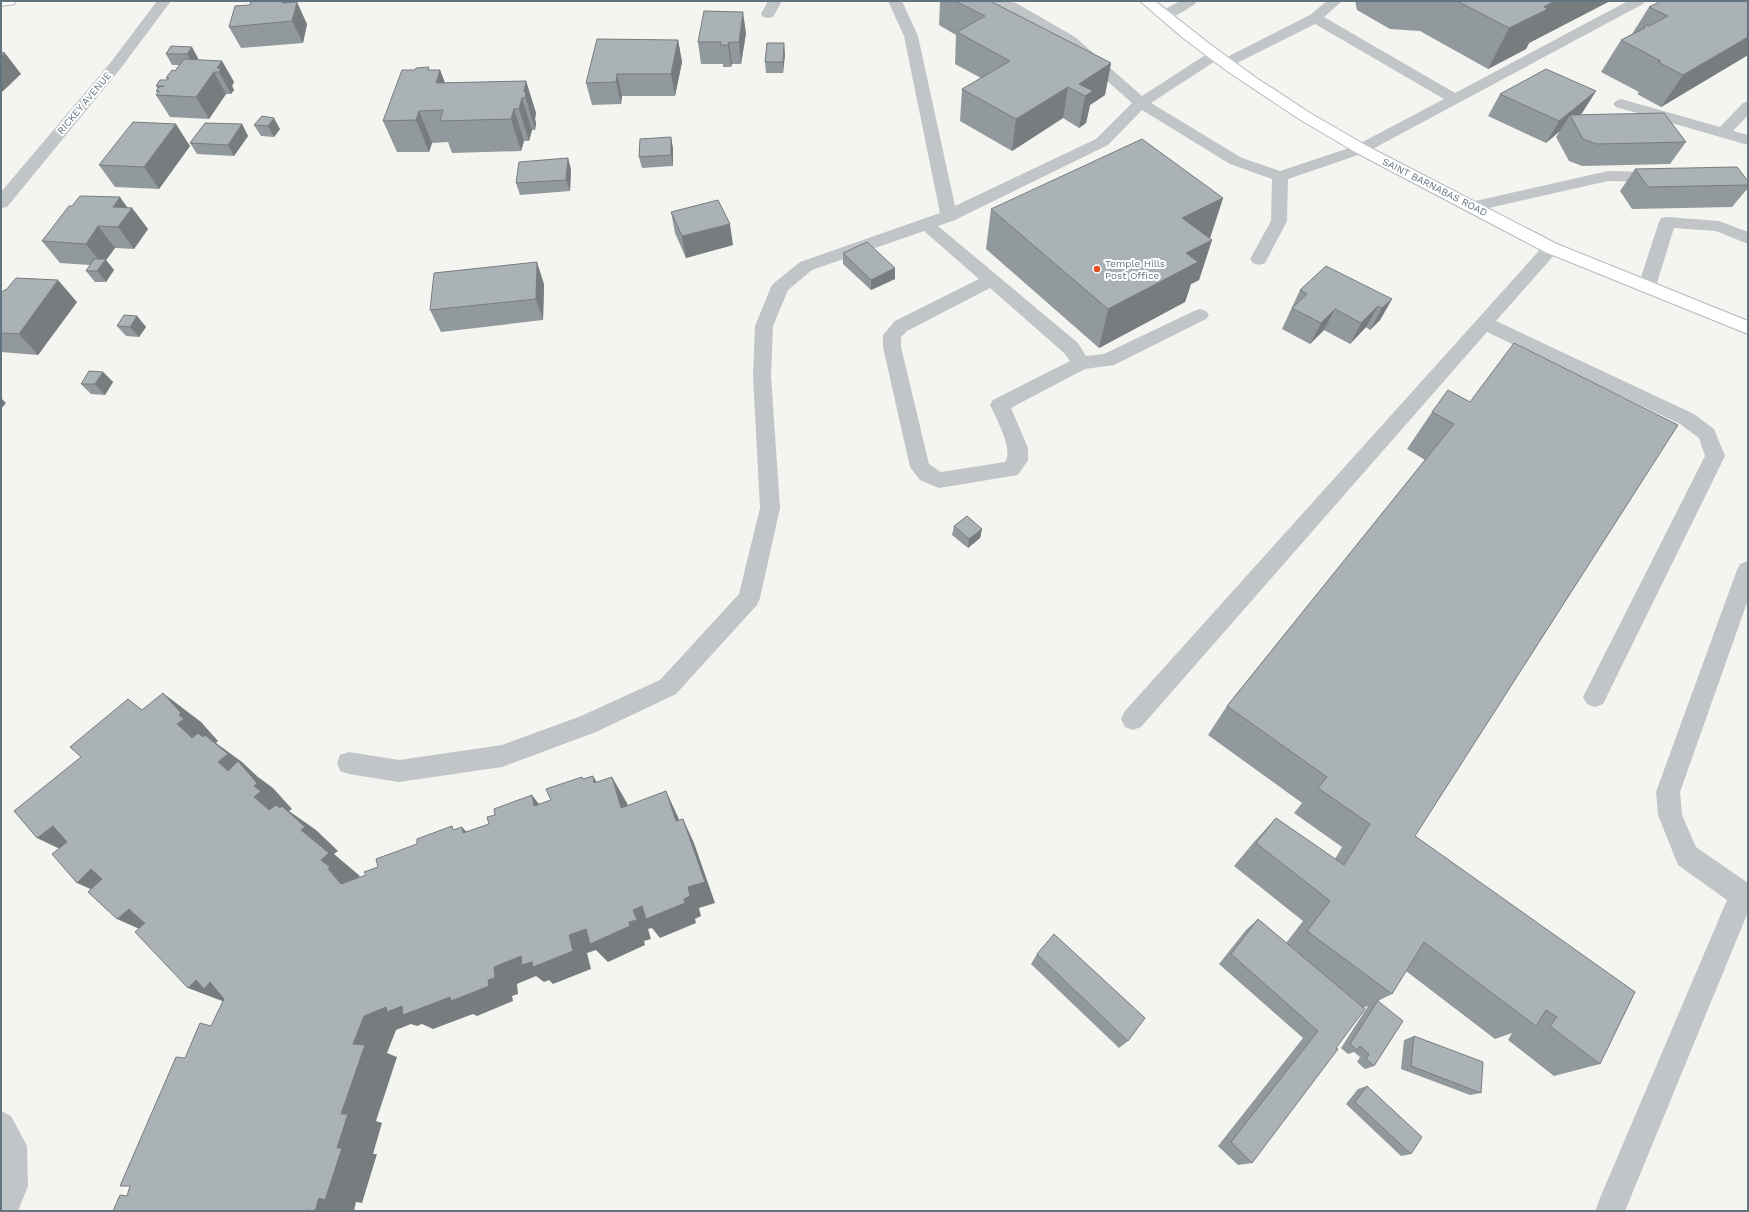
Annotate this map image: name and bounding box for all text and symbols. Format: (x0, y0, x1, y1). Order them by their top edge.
street label: RICKEY AVENUE (55, 70, 113, 136)
street label: SAINT BARNABAS ROAD (1381, 156, 1489, 218)
place label: Temple Hills Post Office (1105, 258, 1165, 281)
marker: Temple Hills Post Office (1092, 264, 1102, 274)

